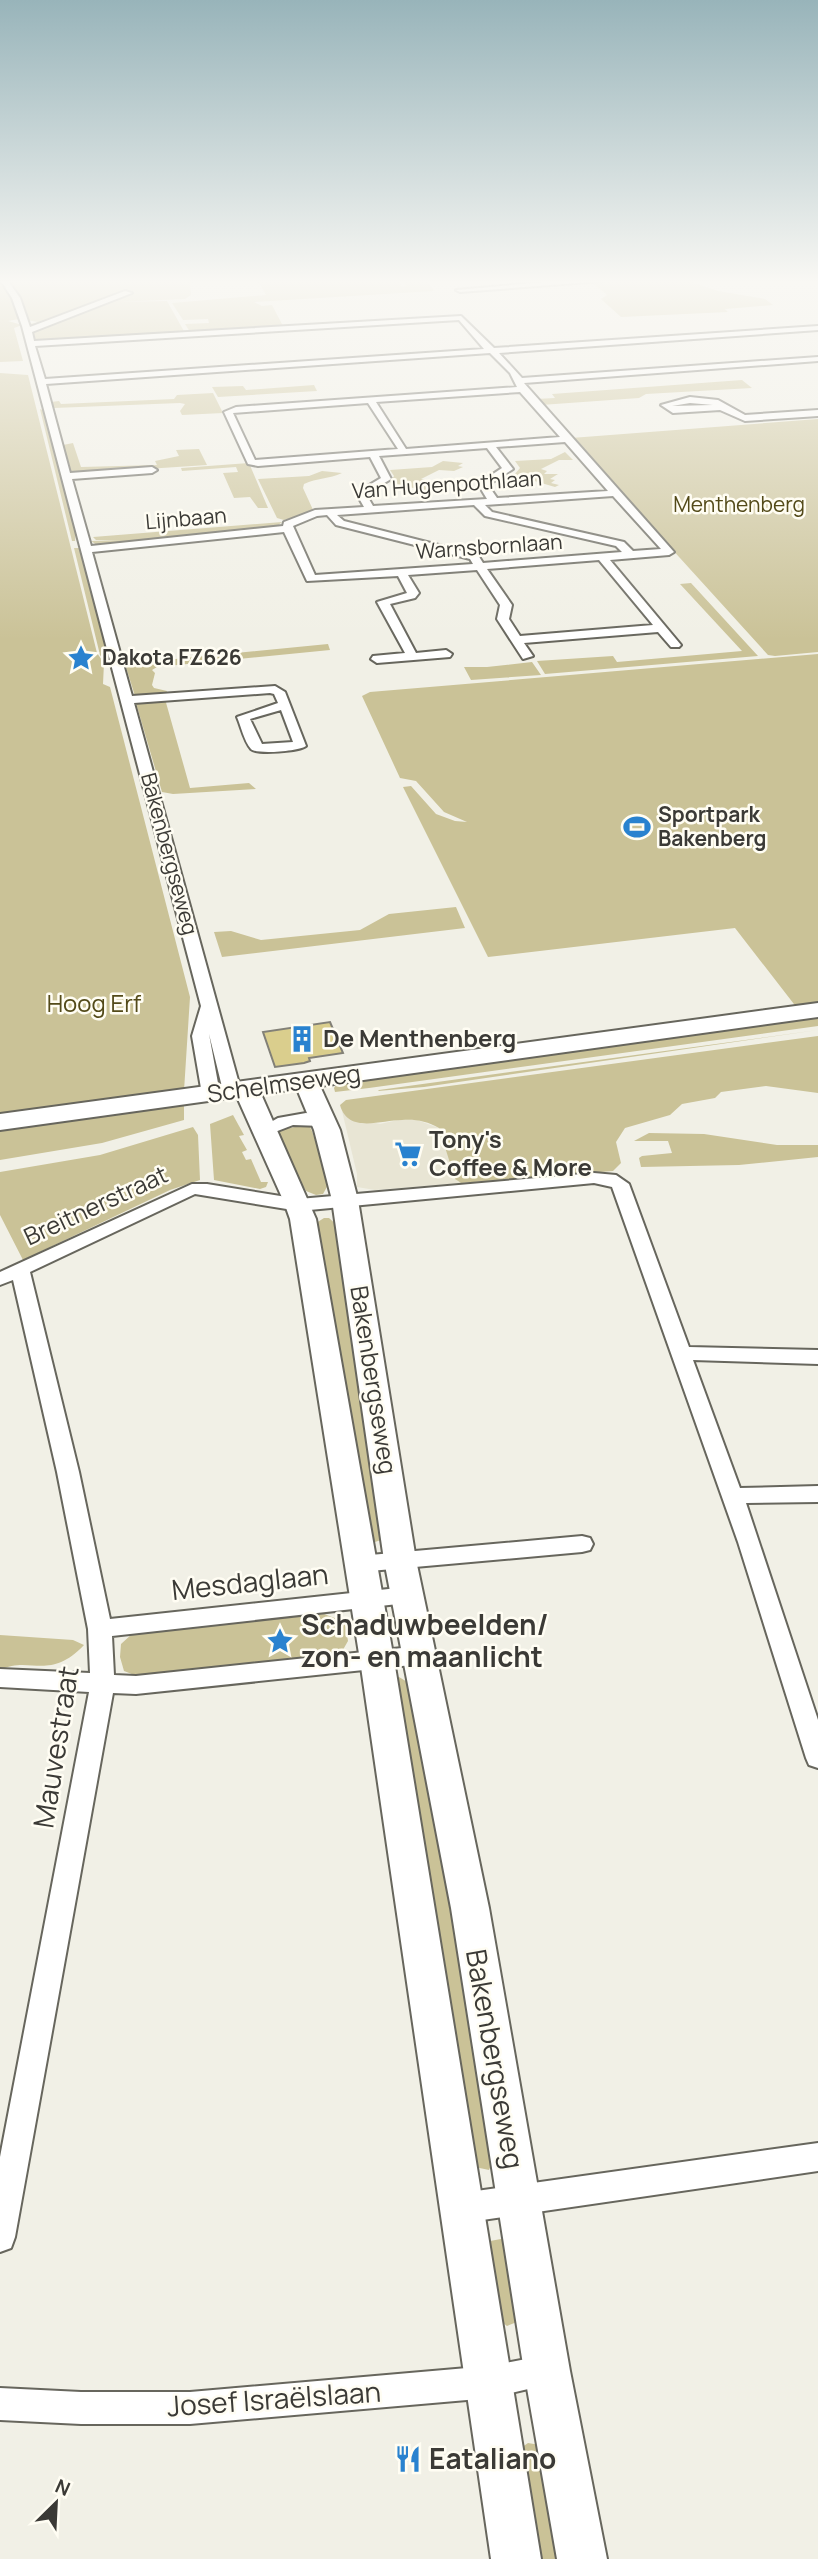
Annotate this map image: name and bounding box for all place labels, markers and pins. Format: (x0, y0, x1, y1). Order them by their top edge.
place icon: Dakota FZ626 (66, 643, 96, 673)
place label: Dakota FZ626 (102, 643, 242, 671)
place label: Sportpark Bakenberg (658, 800, 766, 852)
sports icon: Sportpark Bakenberg (622, 812, 652, 842)
place label: De Menthenberg (323, 1021, 516, 1054)
building icon: De Menthenberg (287, 1024, 317, 1054)
place label: Tony's Coffee & More (429, 1122, 592, 1183)
supermarket icon: Tony's Coffee & More (393, 1139, 423, 1169)
place label: Schaduwbeelden/ zon- en maanlicht (301, 1605, 549, 1675)
place icon: Schaduwbeelden/ zon- en maanlicht (265, 1626, 295, 1656)
place label: Eataliano (429, 2439, 556, 2477)
restaurant icon: Eataliano (393, 2444, 423, 2474)

